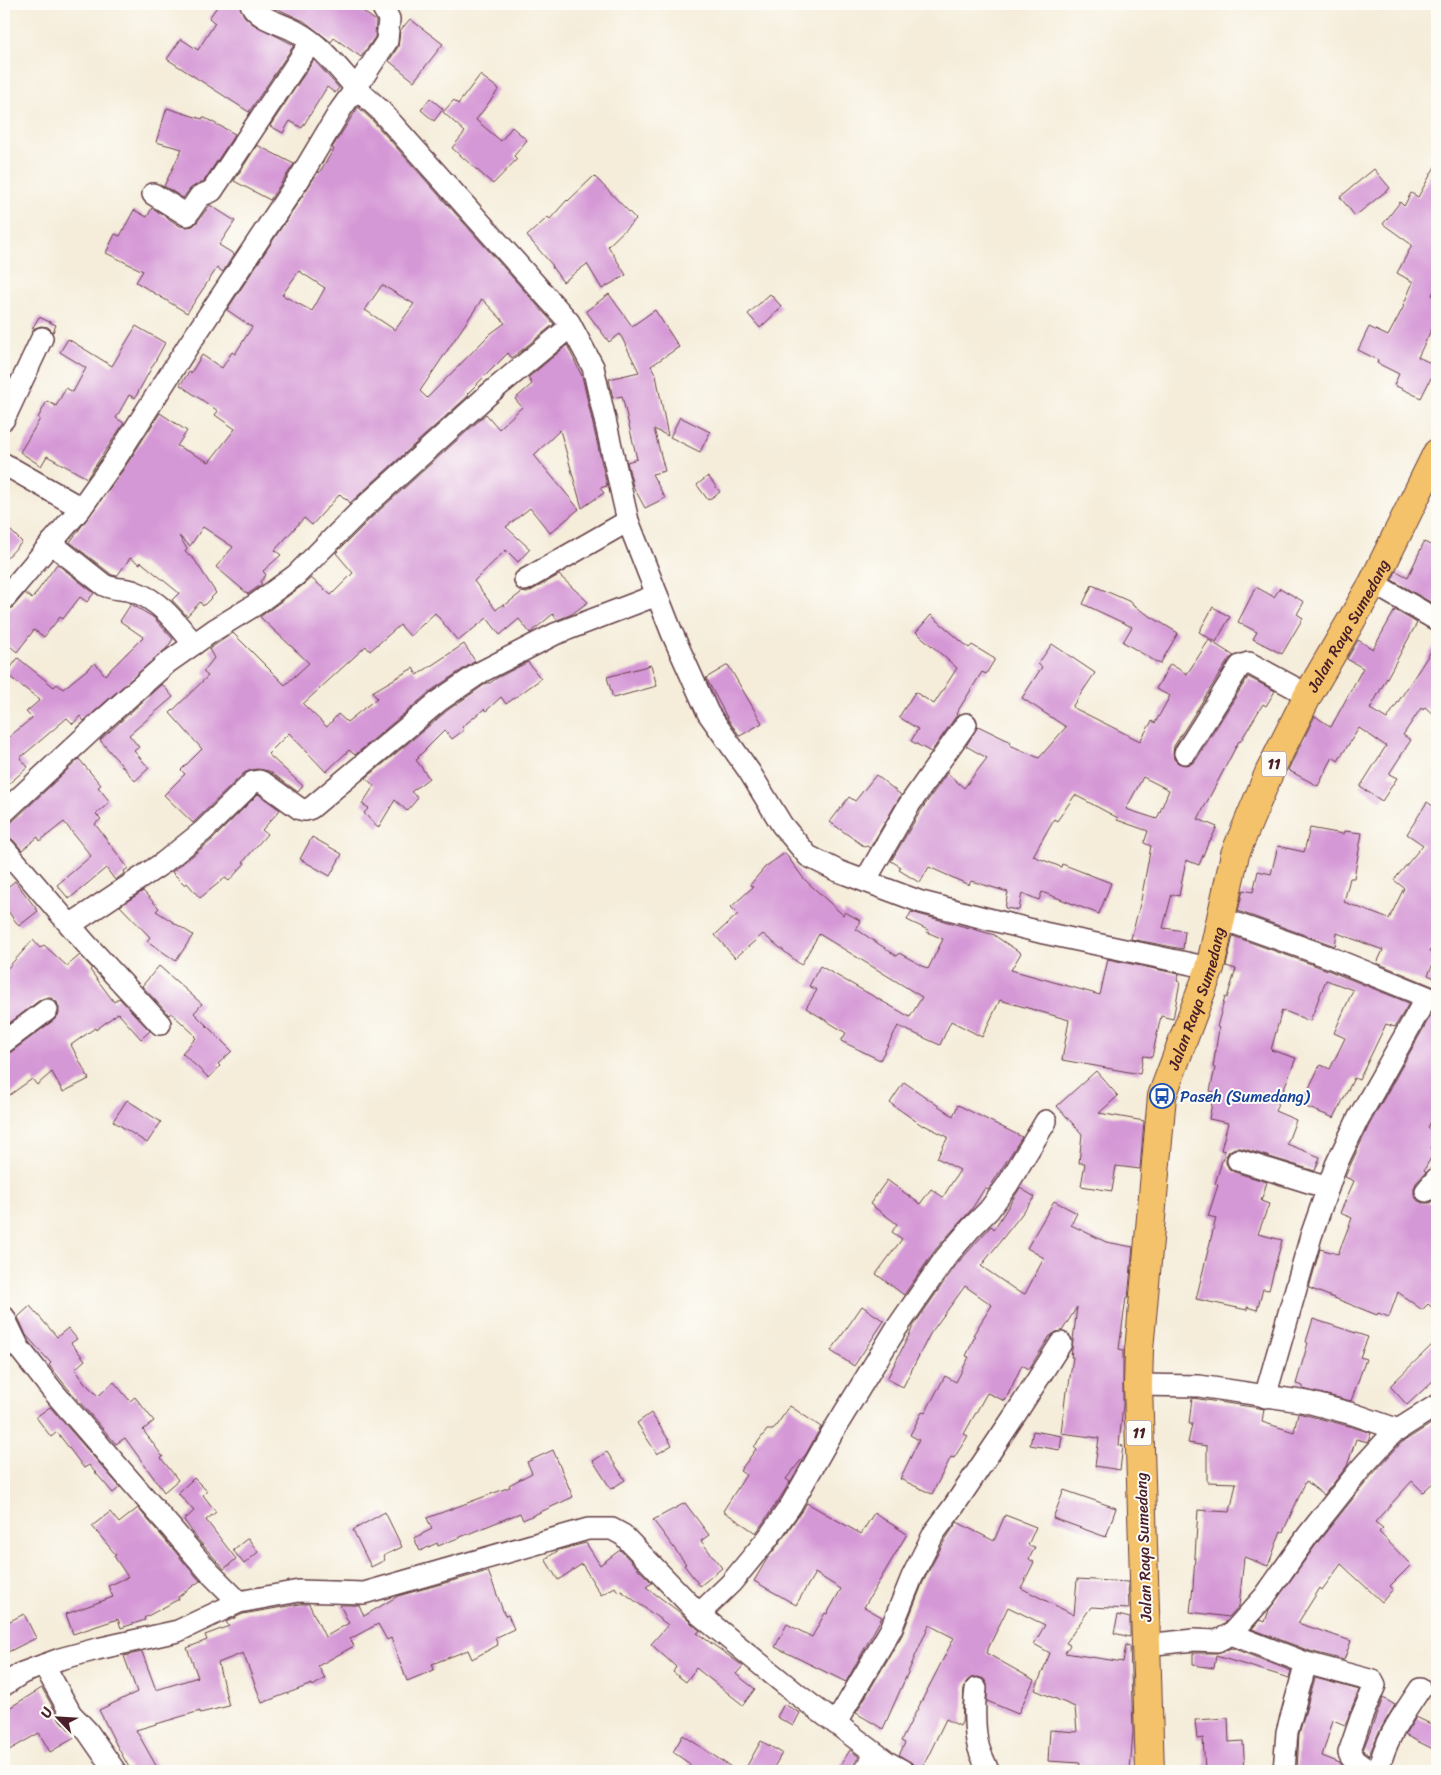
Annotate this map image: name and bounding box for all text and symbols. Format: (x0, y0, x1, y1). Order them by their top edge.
street label: Jalan Raya Sumedang (1298, 554, 1398, 699)
road number: 11 (1262, 752, 1286, 776)
street label: Jalan Raya Sumedang (1159, 924, 1234, 1075)
place label: Paseh (Sumedang) (1180, 1082, 1311, 1111)
bus stop icon: Paseh (Sumedang) (1149, 1083, 1175, 1109)
road number: 11 (1126, 1420, 1152, 1446)
street label: Jalan Raya Sumedang (1126, 1472, 1161, 1623)
north arrow (32, 1692, 82, 1742)
text: U (33, 1703, 60, 1722)

